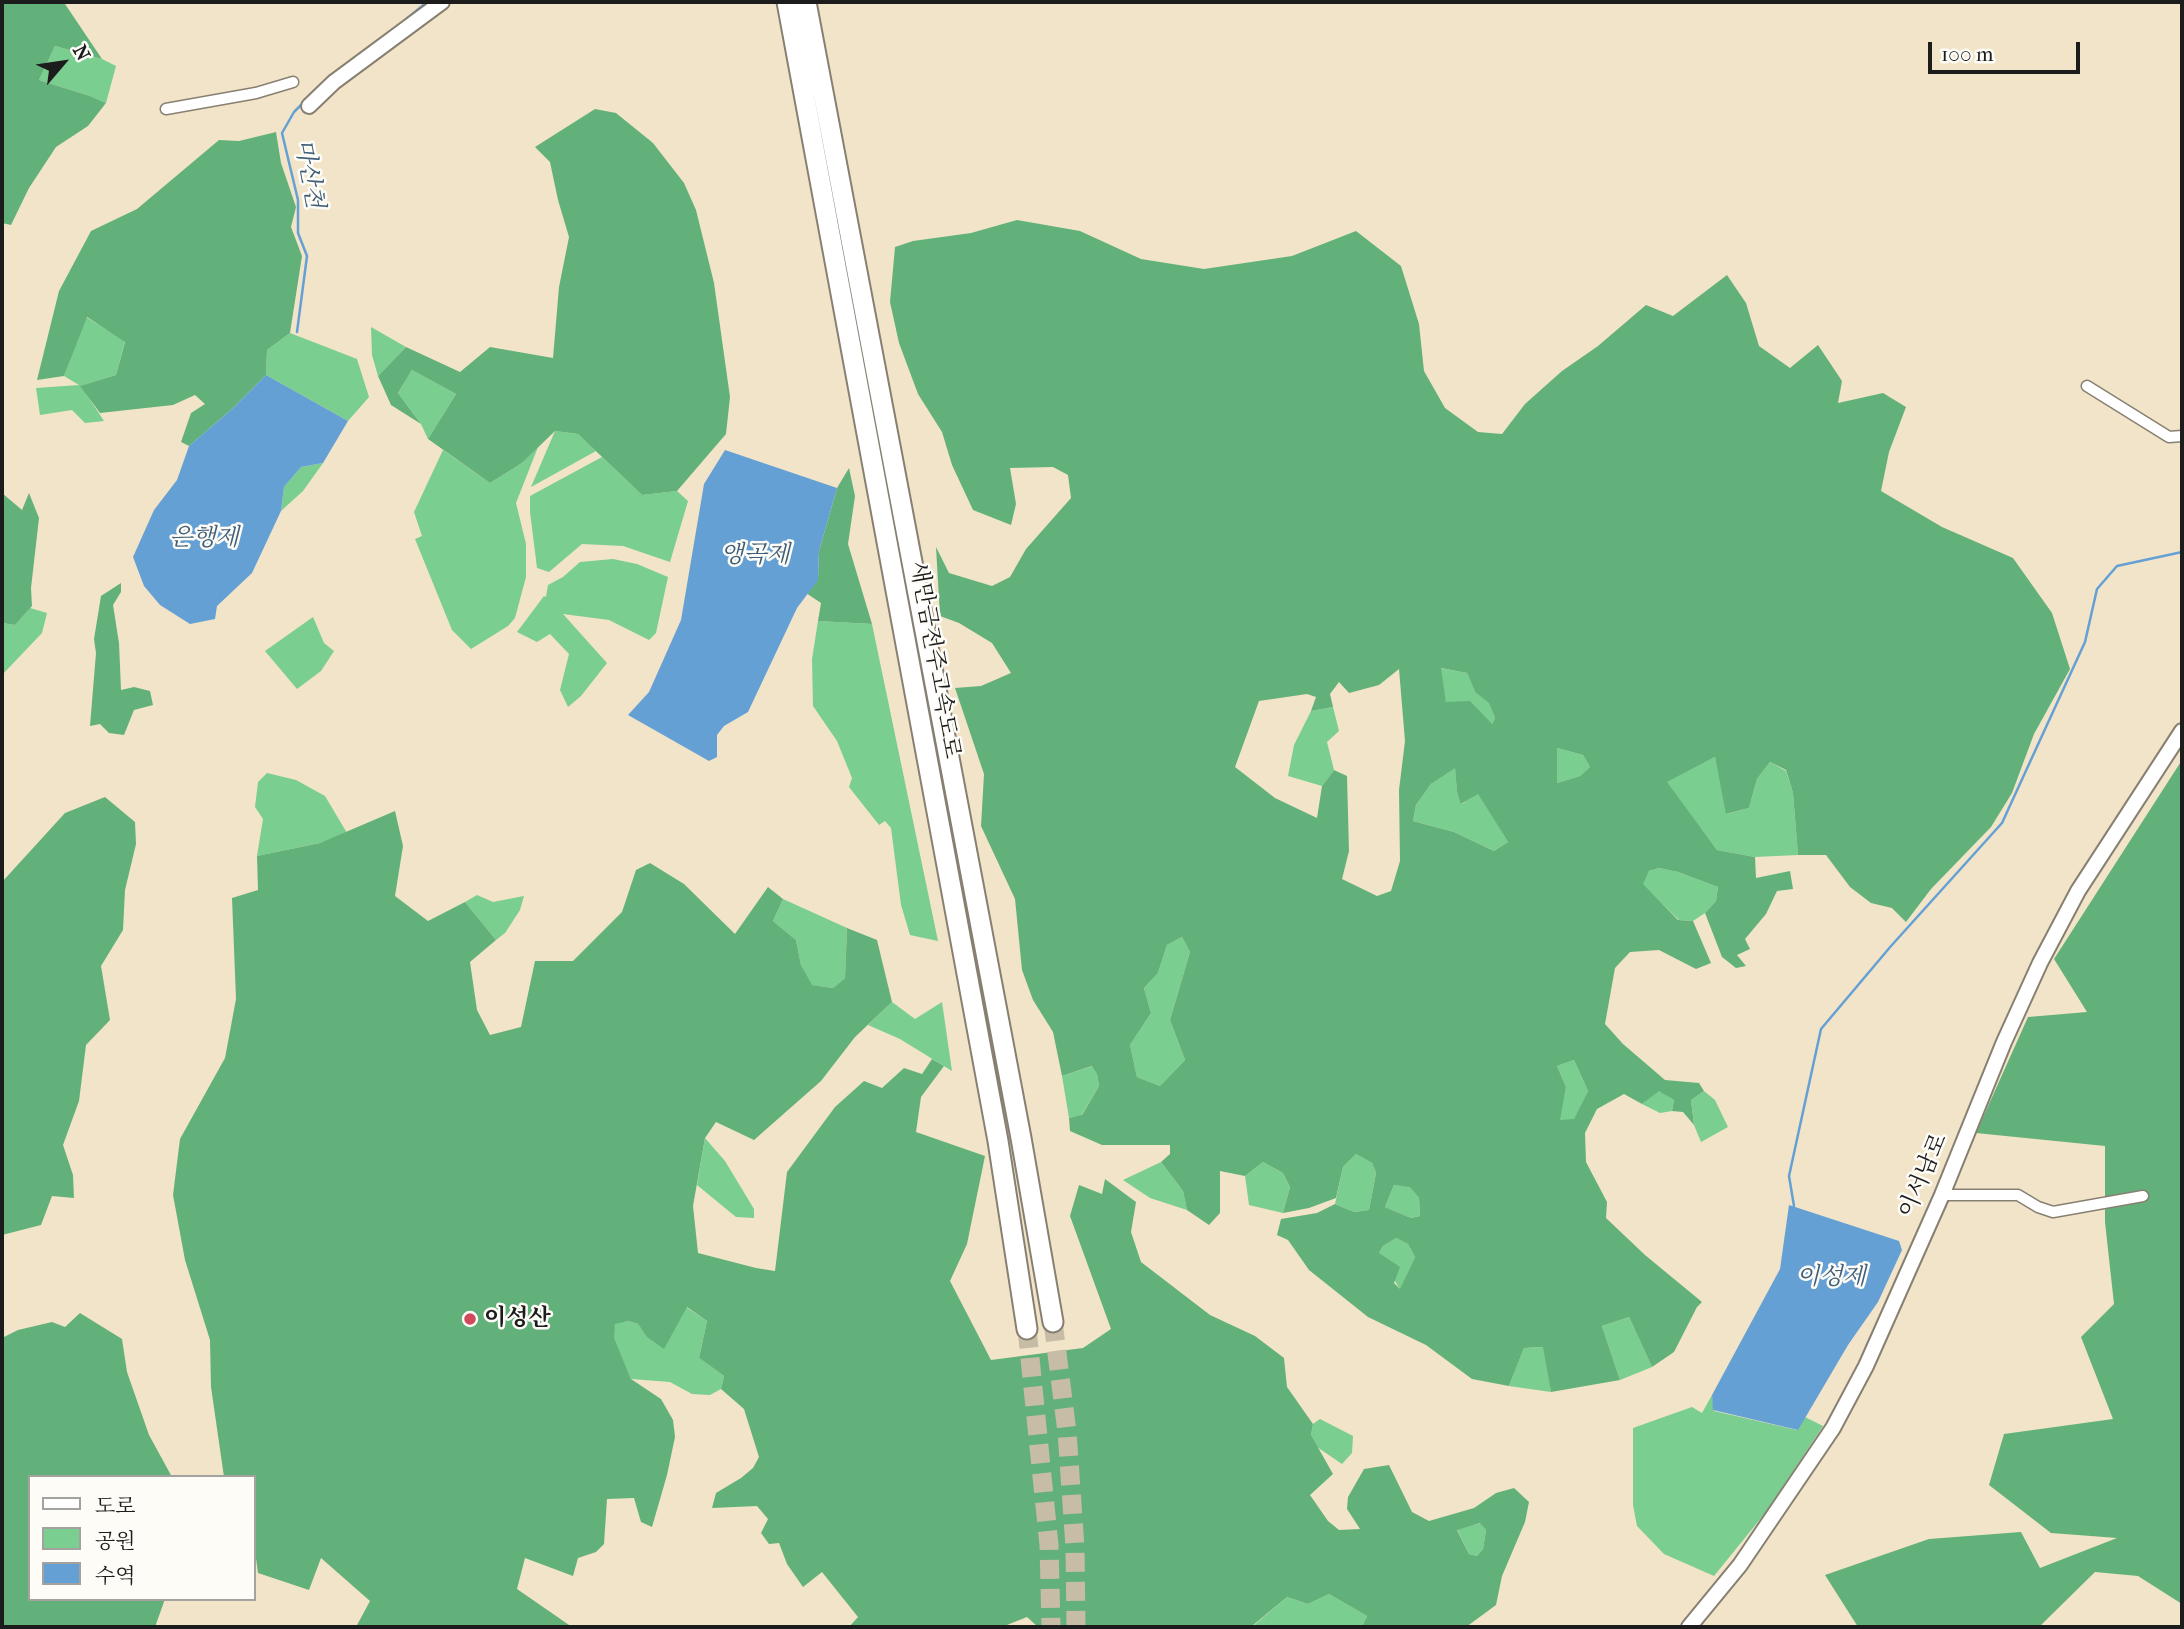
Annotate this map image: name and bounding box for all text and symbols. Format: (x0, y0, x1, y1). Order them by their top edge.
north arrow (28, 28, 98, 98)
scale bar (1932, 28, 2084, 72)
text: N (68, 41, 94, 64)
text: 100 m (1941, 42, 1994, 66)
water label: 마산천 (288, 137, 328, 211)
water label: 은행제 (169, 525, 239, 553)
water label: 앵곡제 (720, 542, 790, 570)
street label: 새만금전주고속도로 (903, 559, 965, 761)
street label: 이서남로 (1894, 1130, 1954, 1222)
water label: 이성제 (1796, 1264, 1866, 1292)
place label: 이성산 (484, 1305, 551, 1333)
marker: 이성산 (462, 1311, 478, 1327)
legend (28, 1475, 256, 1601)
text: 도로 (95, 1494, 136, 1518)
text: 공원 (95, 1529, 136, 1553)
text: 수역 (95, 1564, 136, 1588)

